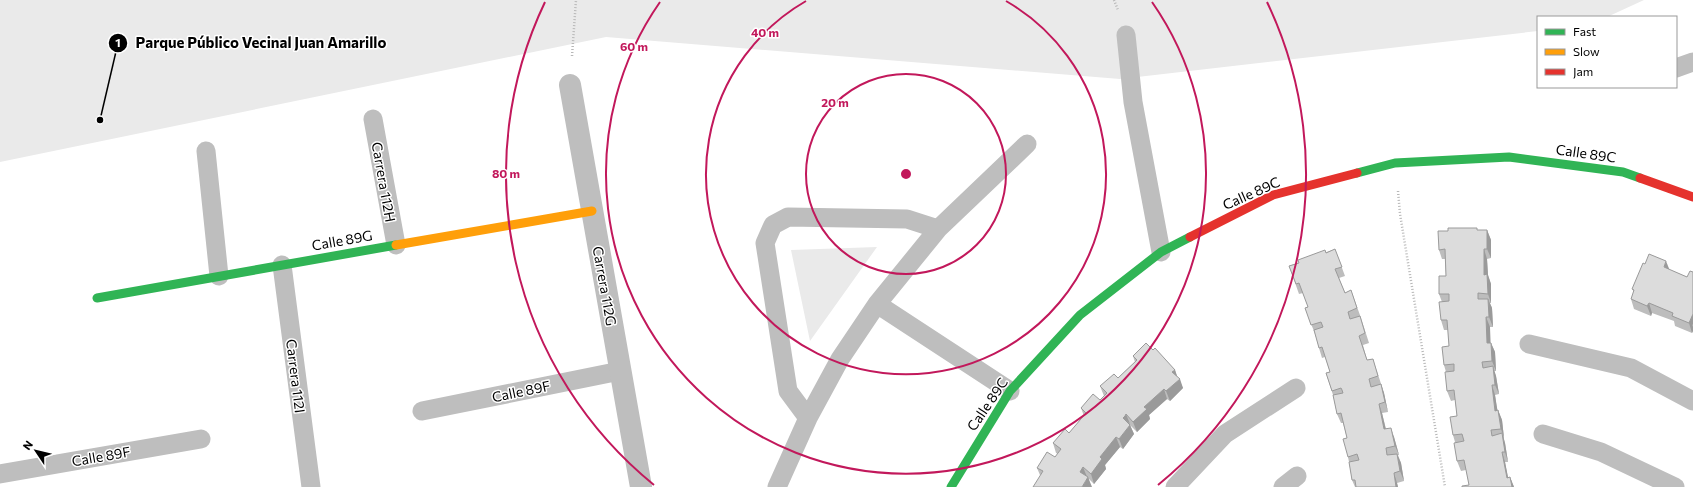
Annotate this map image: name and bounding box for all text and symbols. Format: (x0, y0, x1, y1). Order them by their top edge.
legend (1537, 16, 1677, 88)
text: Fast (1573, 24, 1596, 38)
text: 40 m (751, 25, 779, 39)
callout: Parque Público Vecinal Juan Amarillo (108, 30, 394, 57)
text: Parque Público Vecinal Juan Amarillo (136, 33, 386, 51)
text: 1 (115, 35, 121, 49)
text: 60 m (620, 39, 648, 53)
text: Slow (1573, 44, 1600, 58)
text: Jam (1573, 64, 1593, 79)
text: 20 m (821, 95, 849, 109)
street label: Calle 89C (1555, 140, 1617, 166)
street label: Carrera 112H (369, 141, 399, 223)
text: 80 m (492, 166, 520, 180)
centre of rings (899, 167, 913, 181)
street label: Calle 89C (1220, 173, 1282, 213)
street label: Calle 89G (310, 226, 374, 254)
street label: Carrera 112G (590, 245, 620, 327)
street label: Carrera 112I (283, 338, 309, 414)
street label: Calle 89C (963, 374, 1011, 434)
street label: Calle 89F (490, 377, 552, 405)
north arrow (16, 431, 56, 471)
text: N (20, 438, 35, 452)
street label: Calle 89F (70, 442, 132, 470)

